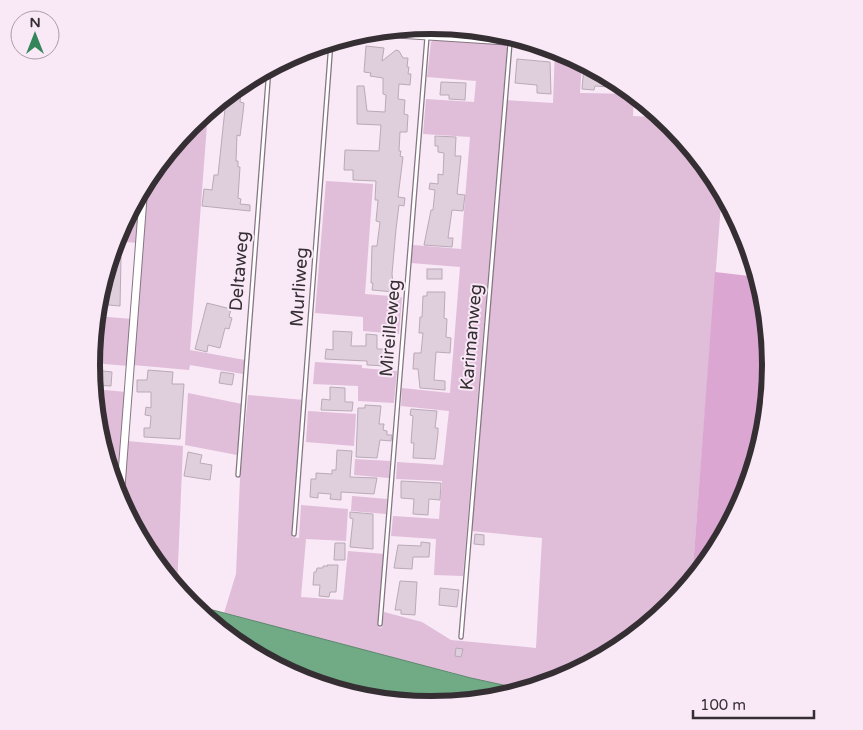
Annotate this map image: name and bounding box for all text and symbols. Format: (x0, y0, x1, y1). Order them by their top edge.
north arrow (10, 10, 60, 60)
text: N (29, 14, 41, 31)
street label: Deltaweg (225, 230, 253, 312)
street label: Murliweg (285, 247, 313, 327)
street label: Mireilleweg (375, 278, 405, 378)
street label: Karimanweg (455, 283, 487, 391)
scale bar (693, 688, 814, 720)
text: 100 m (700, 696, 746, 714)

